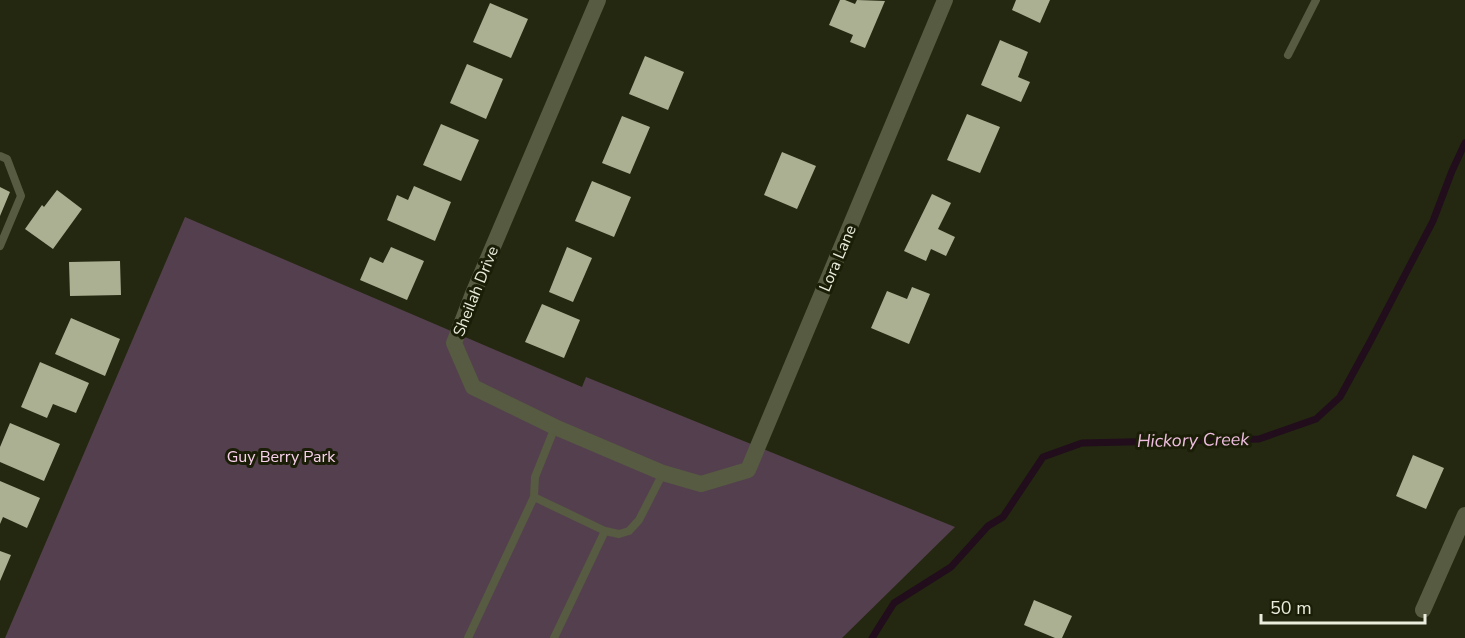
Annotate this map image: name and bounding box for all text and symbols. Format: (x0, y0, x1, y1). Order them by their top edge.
street label: Lora Lane (814, 222, 862, 295)
street label: Sheilah Drive (448, 243, 504, 340)
water label: Hickory Creek (1137, 427, 1250, 453)
park label: Guy Berry Park (227, 446, 336, 468)
scale bar (1261, 587, 1424, 625)
text: 50 m (1270, 596, 1312, 620)

